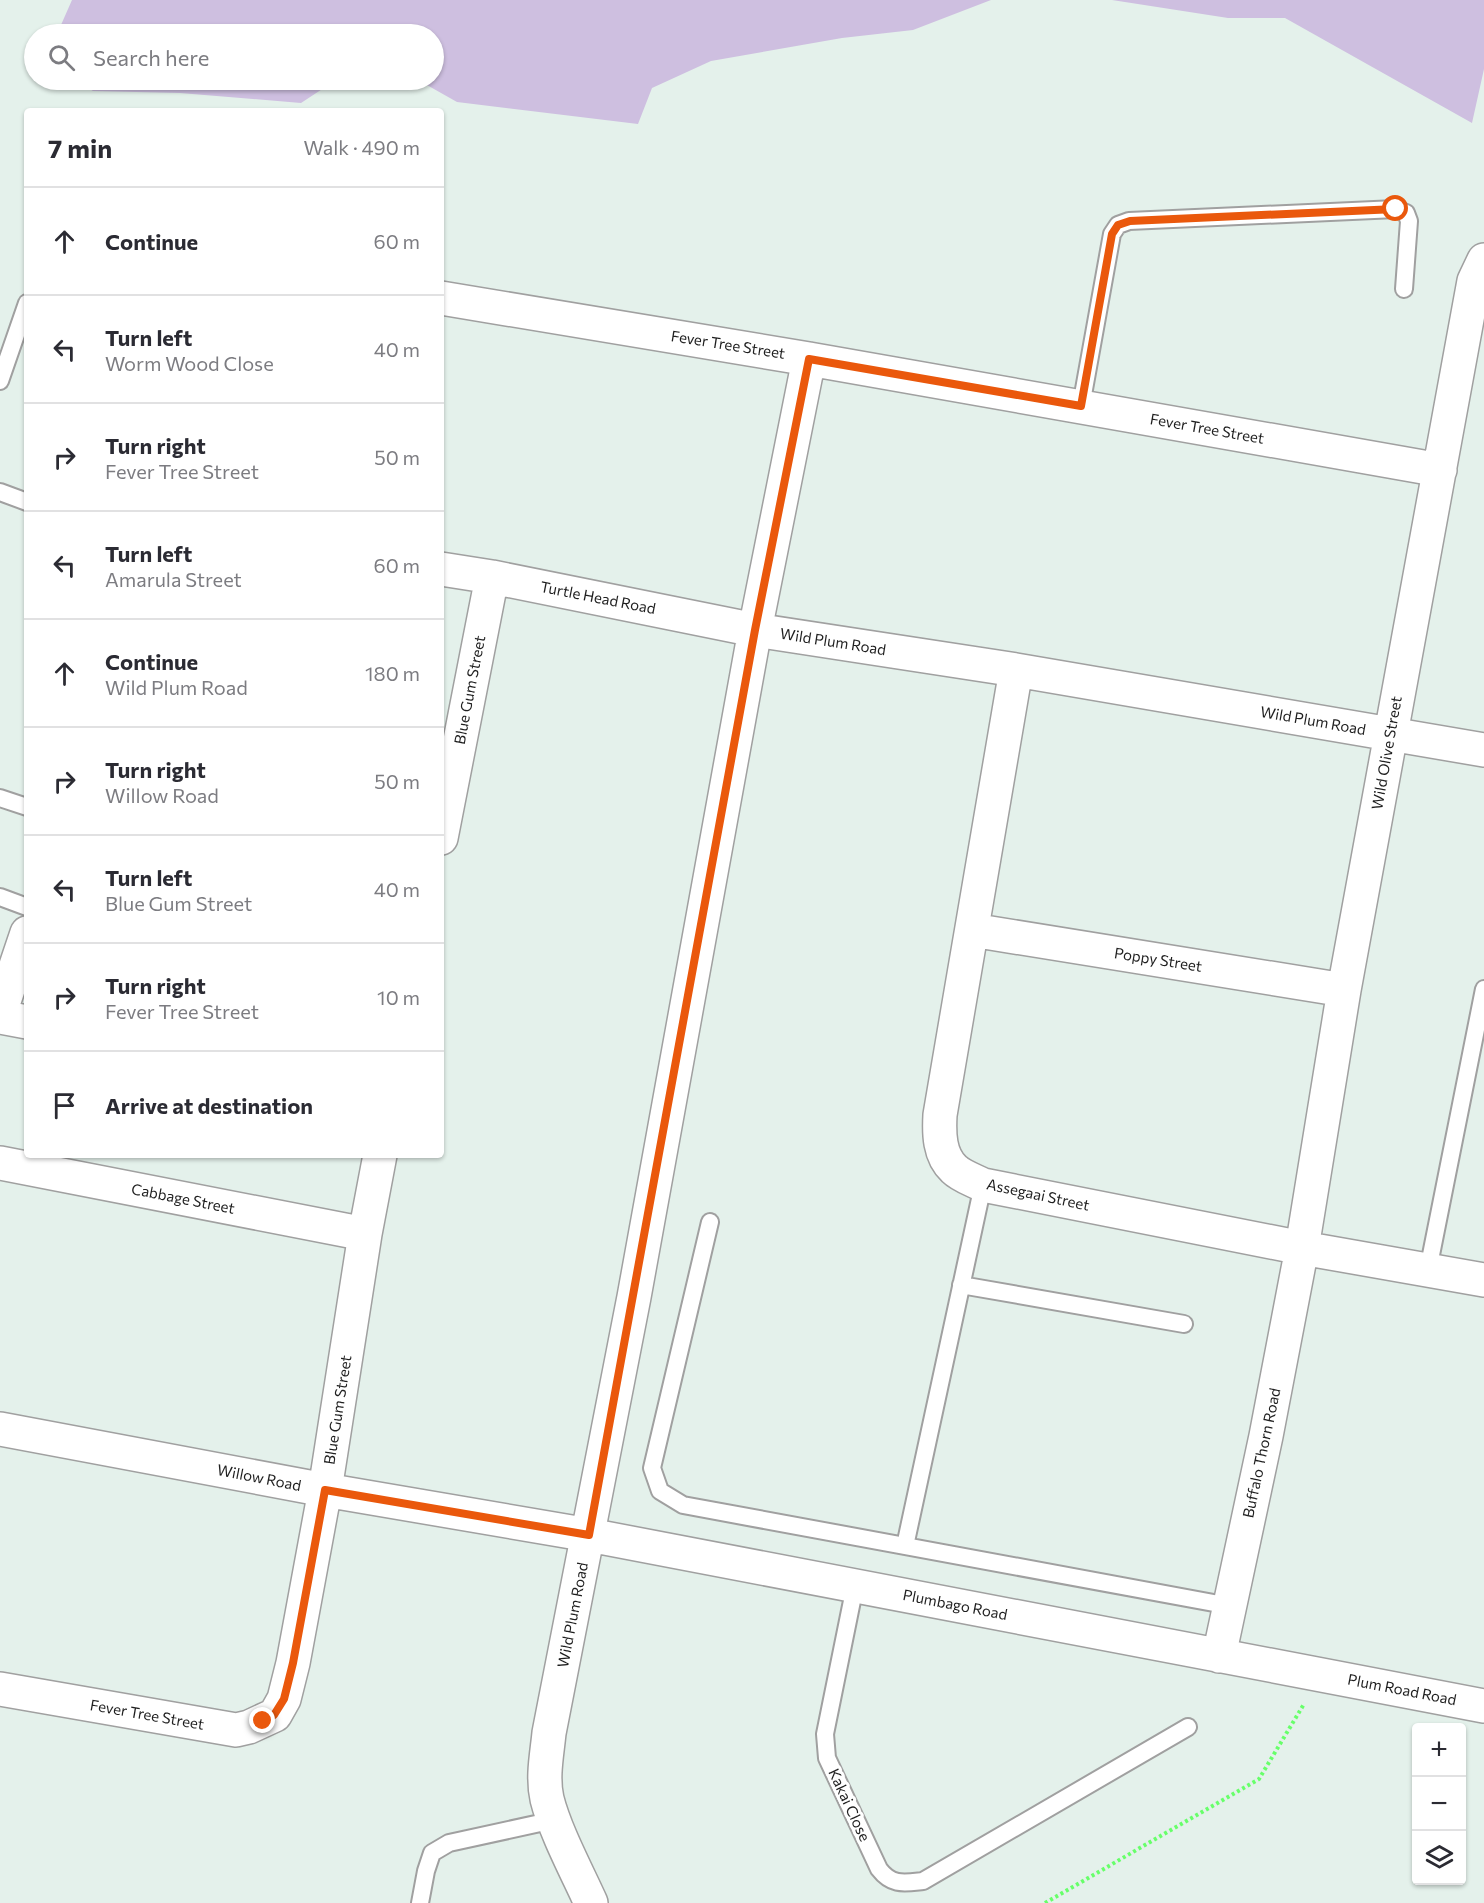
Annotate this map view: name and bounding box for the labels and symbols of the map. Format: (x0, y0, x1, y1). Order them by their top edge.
route start (1382, 195, 1408, 221)
street label: Fever Tree Street (670, 326, 787, 362)
street label: Fever Tree Street (1149, 409, 1266, 447)
street label: Turtle Head Road (539, 577, 657, 617)
street label: Wild Plum Road (779, 624, 887, 658)
street label: Blue Gum Street (450, 634, 488, 746)
street label: Wild Olive Street (1367, 695, 1405, 811)
street label: Wild Plum Road (1259, 702, 1367, 738)
street label: Poppy Street (1113, 943, 1203, 975)
street label: Assegaai Street (985, 1174, 1091, 1214)
street label: Cabbage Street (130, 1179, 236, 1217)
street label: Blue Gum Street (319, 1354, 355, 1466)
street label: Buffalo Thorn Road (1238, 1386, 1284, 1520)
street label: Willow Road (216, 1460, 303, 1494)
street label: Wild Plum Road (553, 1561, 591, 1669)
street label: Plumbago Road (901, 1585, 1009, 1623)
street label: Plum Road Road (1346, 1670, 1458, 1708)
street label: Fever Tree Street (89, 1695, 206, 1733)
route end (249, 1707, 275, 1733)
street label: Kakai Close (825, 1765, 875, 1844)

